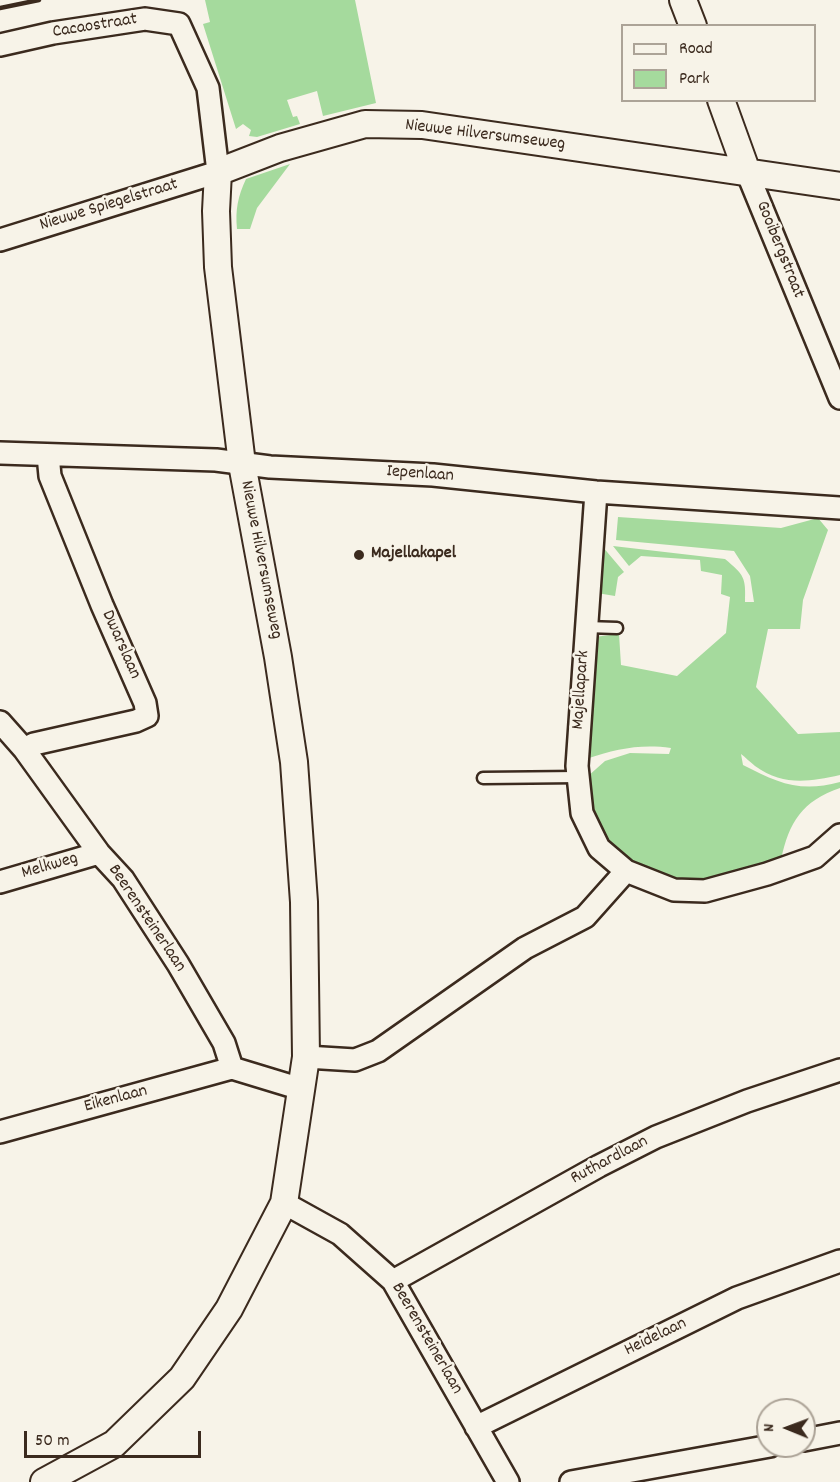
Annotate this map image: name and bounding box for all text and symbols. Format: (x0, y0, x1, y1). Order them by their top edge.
street label: Cacaostraat (51, 10, 139, 44)
legend (621, 24, 816, 102)
text: Road (679, 37, 713, 62)
text: Park (679, 67, 710, 92)
street label: Nieuwe Hilversumseweg (404, 115, 566, 157)
street label: Nieuwe Spiegelstraat (37, 175, 181, 237)
street label: Gooibergstraat (750, 198, 808, 302)
street label: Iepenlaan (386, 462, 454, 488)
street label: Nieuwe Hilversumseweg (234, 479, 286, 641)
place label: Majellakapel (371, 544, 456, 566)
marker: Majellakapel (352, 548, 366, 562)
street label: Dwarslaan (95, 607, 145, 683)
street label: Majellapark (568, 650, 596, 730)
street label: Melkweg (19, 849, 81, 885)
street label: Beerensteinerlaan (102, 861, 190, 977)
street label: Eikenlaan (82, 1081, 150, 1119)
street label: Ruthardlaan (568, 1132, 652, 1190)
street label: Beerensteinerlaan (385, 1279, 467, 1399)
street label: Heidelaan (621, 1314, 691, 1362)
north arrow (756, 1398, 816, 1458)
scale bar (27, 1419, 204, 1457)
text: N (758, 1424, 781, 1432)
text: 50 m (35, 1429, 70, 1454)

